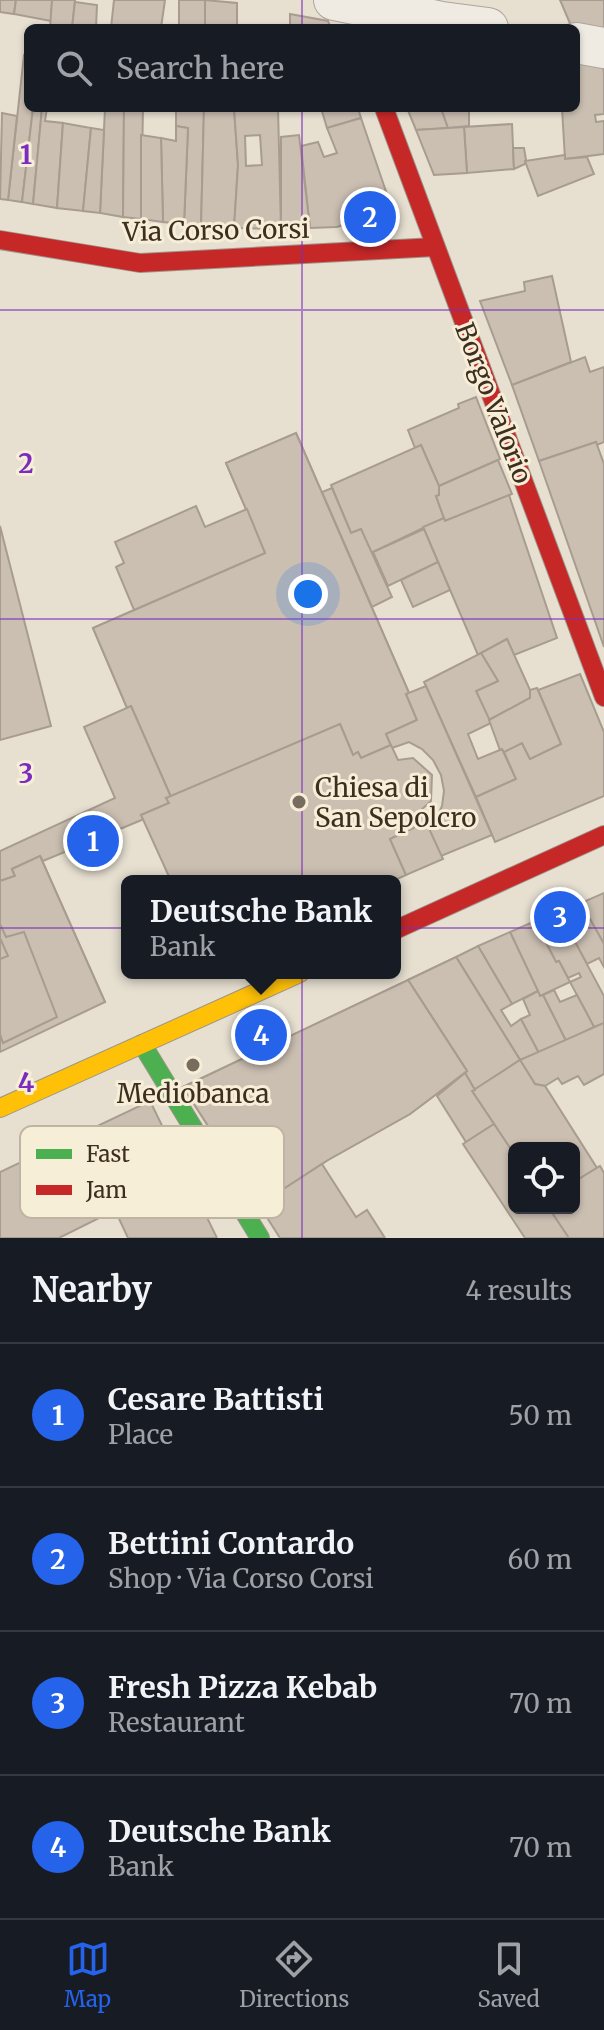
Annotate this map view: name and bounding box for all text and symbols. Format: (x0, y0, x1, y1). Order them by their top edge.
search box (24, 24, 580, 112)
icon: search (52, 46, 96, 90)
text: Search here (116, 49, 284, 87)
text: 1 (20, 138, 32, 171)
pin: 2 (344, 187, 396, 247)
street label: Via Corso Corsi (121, 212, 310, 248)
street label: Borgo Valorio (448, 318, 540, 488)
text: 2 (18, 447, 34, 480)
your location (288, 574, 328, 614)
text: 3 (19, 757, 33, 790)
place label: Chiesa di San Sepolcro (315, 771, 476, 834)
marker: Chiesa di San Sepolcro (290, 793, 308, 811)
pin: 1 (67, 811, 119, 871)
popup (121, 875, 401, 979)
pin: 3 (534, 887, 586, 947)
text: Deutsche Bank (150, 892, 372, 930)
text: Bank (150, 930, 215, 963)
pin: 4 (235, 1005, 287, 1065)
marker: Mediobanca (184, 1056, 202, 1074)
text: 4 (18, 1066, 35, 1099)
place label: Mediobanca (117, 1077, 269, 1110)
legend (20, 1126, 284, 1218)
text: Fast (86, 1140, 130, 1168)
map controls (508, 1142, 580, 1214)
button: locate (508, 1142, 580, 1214)
text: Jam (85, 1176, 127, 1204)
text: Nearby (32, 1269, 152, 1311)
text: 4 results (465, 1274, 572, 1307)
text: Cesare Battisti (108, 1380, 324, 1418)
text: 1 (52, 1399, 64, 1432)
text: 50 m (508, 1399, 572, 1432)
text: Place (108, 1418, 173, 1451)
text: Bettini Contardo (108, 1524, 354, 1562)
text: 2 (50, 1543, 66, 1576)
text: 60 m (508, 1543, 572, 1576)
text: Shop · Via Corso Corsi (108, 1562, 374, 1595)
text: Fresh Pizza Kebab (108, 1668, 377, 1706)
text: 3 (51, 1687, 65, 1720)
text: 70 m (509, 1687, 572, 1720)
text: Restaurant (108, 1706, 245, 1739)
text: Deutsche Bank (108, 1812, 331, 1850)
text: 4 (50, 1831, 66, 1864)
text: 70 m (509, 1831, 572, 1864)
text: Bank (108, 1850, 174, 1883)
tab: Map (64, 1937, 111, 2013)
tab: Directions (239, 1937, 349, 2013)
tab: Saved (478, 1937, 540, 2013)

